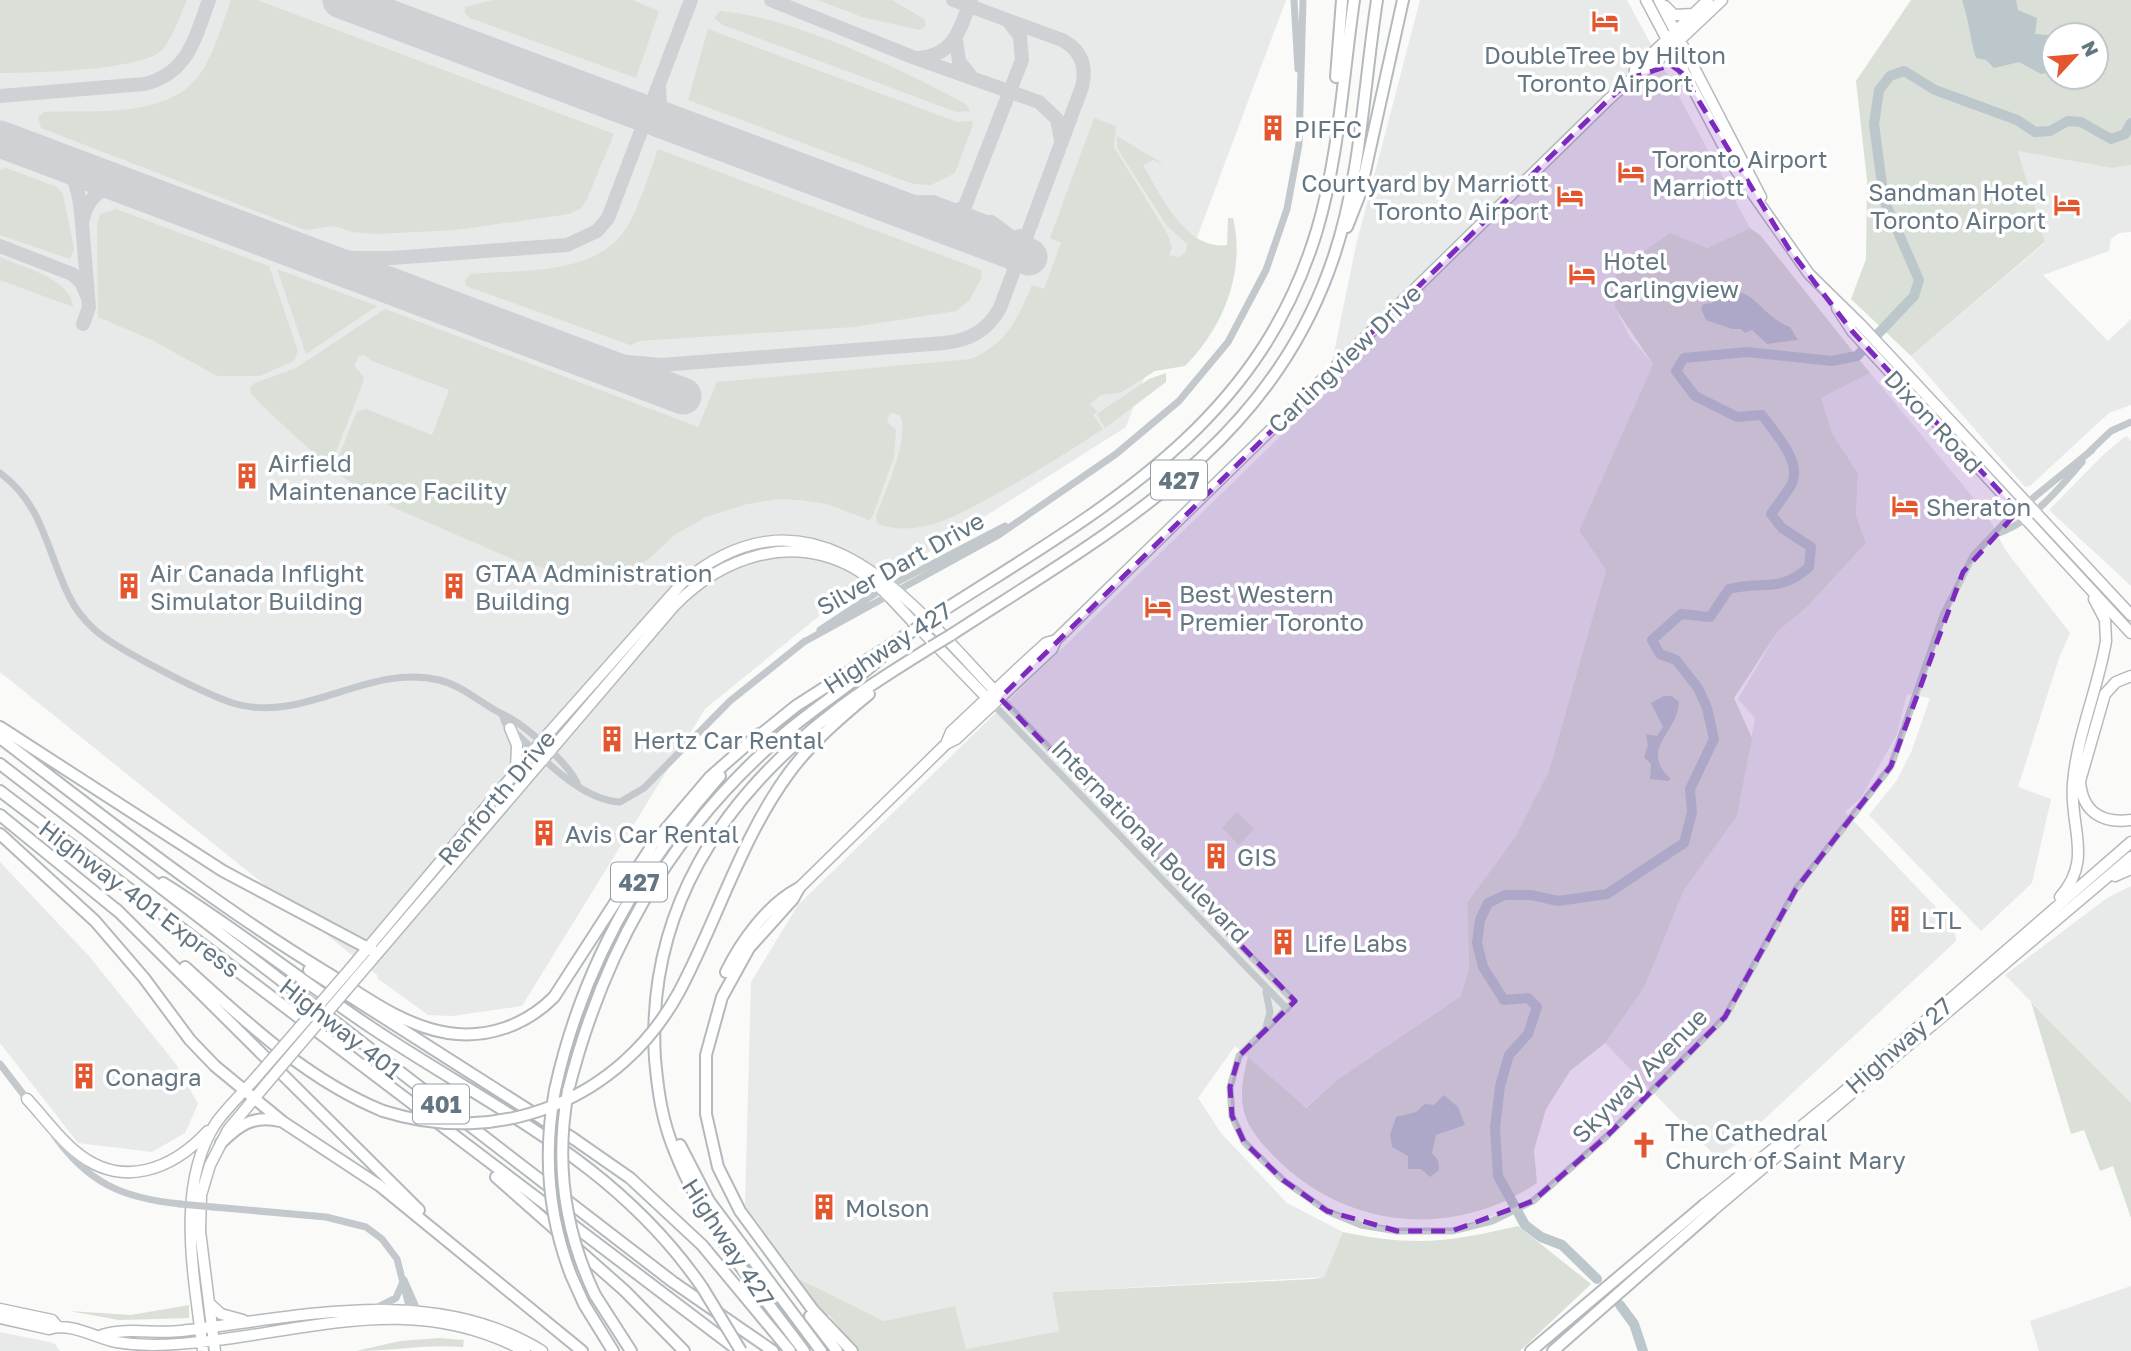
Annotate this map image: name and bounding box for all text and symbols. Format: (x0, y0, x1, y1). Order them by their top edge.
hotel icon: DoubleTree by Hilton Toronto Airport (1590, 6, 1620, 36)
north arrow (2040, 21, 2110, 91)
text: N (2077, 37, 2104, 60)
place label: DoubleTree by Hilton Toronto Airport (1484, 40, 1726, 97)
building icon: PIFFC (1258, 113, 1288, 143)
place label: PIFFC (1294, 114, 1362, 143)
place label: Toronto Airport Marriott (1652, 144, 1828, 201)
hotel icon: Toronto Airport Marriott (1616, 157, 1646, 187)
place label: Courtyard by Marriott Toronto Airport (1301, 168, 1549, 225)
place label: Sandman Hotel Toronto Airport (1868, 177, 2046, 234)
hotel icon: Courtyard by Marriott Toronto Airport (1555, 181, 1585, 211)
hotel icon: Sandman Hotel Toronto Airport (2052, 190, 2082, 220)
place label: Hotel Carlingview (1603, 246, 1739, 303)
hotel icon: Hotel Carlingview (1567, 259, 1597, 289)
street label: Carlingview Drive (1262, 278, 1426, 438)
street label: Dixon Road (1879, 364, 1989, 478)
place label: Airfield Maintenance Facility (268, 448, 507, 505)
road number: 427 (1151, 460, 1207, 500)
building icon: Airfield Maintenance Facility (232, 461, 262, 491)
hotel icon: Sheraton (1890, 491, 1920, 521)
place label: Sheraton (1926, 492, 2031, 521)
street label: Silver Dart Drive (811, 505, 989, 621)
place label: Air Canada Inflight Simulator Building (150, 558, 364, 615)
place label: GTAA Administration Building (475, 558, 712, 615)
building icon: Air Canada Inflight Simulator Building (114, 571, 144, 601)
building icon: GTAA Administration Building (439, 571, 469, 601)
place label: Best Western Premier Toronto (1179, 579, 1364, 636)
hotel icon: Best Western Premier Toronto (1143, 592, 1173, 622)
street label: Highway 427 (818, 595, 956, 699)
street label: Renforth Drive (431, 724, 561, 870)
building icon: Hertz Car Rental (597, 724, 627, 754)
place label: Hertz Car Rental (633, 725, 824, 754)
street label: International Boulevard (1046, 733, 1256, 949)
street label: Highway 401 Express (34, 813, 246, 983)
building icon: Avis Car Rental (529, 818, 559, 848)
place label: Avis Car Rental (565, 819, 739, 848)
building icon: GIS (1201, 841, 1231, 871)
place label: GIS (1237, 842, 1277, 871)
road number: 427 (611, 862, 667, 902)
building icon: LTL (1885, 904, 1915, 934)
place label: LTL (1921, 905, 1962, 934)
building icon: Life Labs (1268, 927, 1298, 957)
place label: Life Labs (1304, 928, 1408, 957)
street label: Highway 401 (274, 971, 408, 1085)
street label: Highway 27 (1839, 991, 1957, 1099)
street label: Skyway Avenue (1565, 1001, 1713, 1149)
building icon: Conagra (69, 1061, 99, 1091)
place label: Conagra (105, 1062, 201, 1091)
road number: 401 (413, 1084, 469, 1124)
place label: The Cathedral Church of Saint Mary (1665, 1117, 1906, 1174)
church icon: The Cathedral Church of Saint Mary (1629, 1130, 1659, 1160)
street label: Highway 427 (677, 1173, 781, 1311)
building icon: Molson (809, 1192, 839, 1222)
place label: Molson (845, 1193, 930, 1222)

